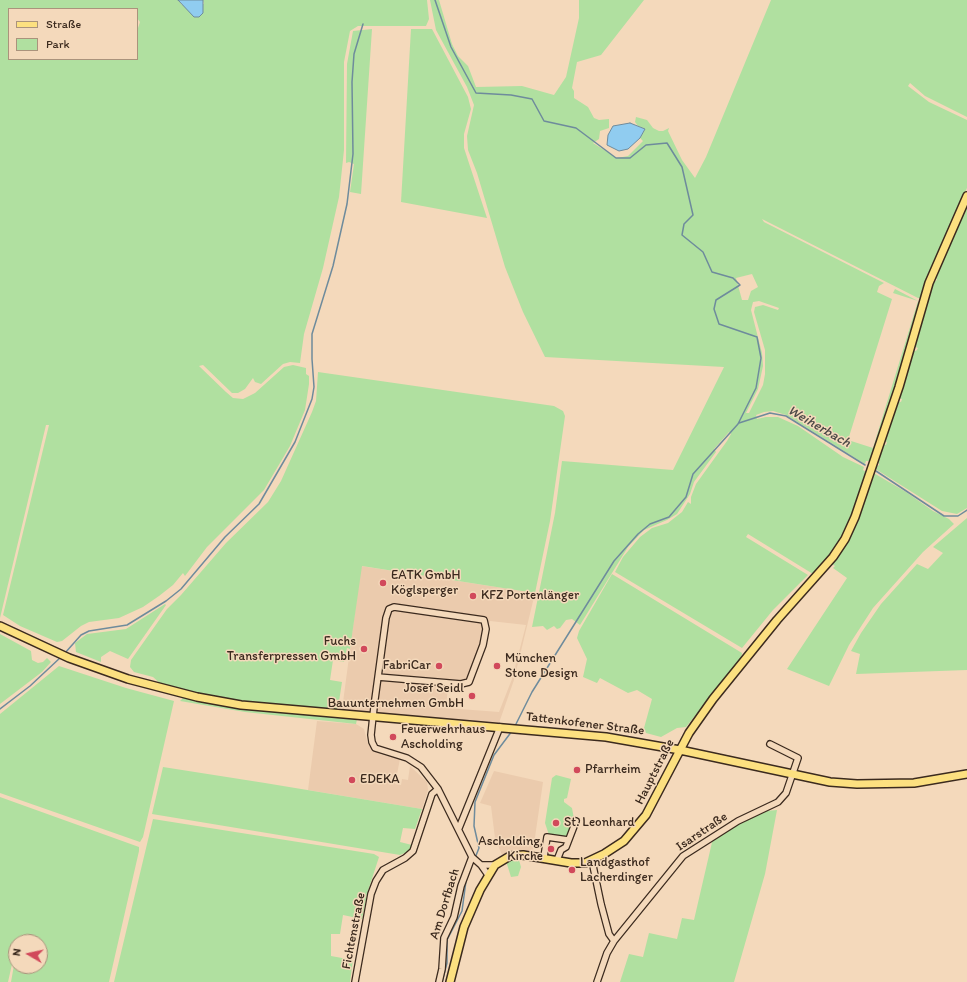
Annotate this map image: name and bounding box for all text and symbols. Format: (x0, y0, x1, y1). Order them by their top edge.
legend (8, 8, 138, 60)
text: Straße (46, 17, 81, 31)
text: Park (46, 37, 70, 51)
water label: Weiherbach (785, 402, 853, 452)
place label: EATK GmbH Köglsperger (391, 568, 461, 599)
marker: EATK GmbH Köglsperger (378, 578, 388, 588)
place label: KFZ Portenlänger (481, 588, 579, 604)
marker: KFZ Portenlänger (468, 591, 478, 601)
place label: Fuchs Transferpressen GmbH (227, 634, 356, 665)
marker: Fuchs Transferpressen GmbH (359, 644, 369, 654)
place label: München Stone Design (505, 651, 578, 682)
place label: FabriCar (383, 658, 431, 674)
marker: FabriCar (434, 661, 444, 671)
marker: München Stone Design (492, 661, 502, 671)
place label: Josef Seidl Bauunternehmen GmbH (328, 681, 464, 712)
marker: Josef Seidl Bauunternehmen GmbH (467, 691, 477, 701)
street label: Tattenkofener Straße (525, 709, 645, 739)
place label: Feuerwehrhaus Ascholding (401, 722, 485, 753)
marker: Feuerwehrhaus Ascholding (388, 732, 398, 742)
street label: Hauptstraße (632, 737, 678, 807)
place label: Pfarrheim (585, 762, 641, 778)
marker: Pfarrheim (572, 765, 582, 775)
place label: EDEKA (360, 772, 400, 788)
marker: EDEKA (347, 775, 357, 785)
street label: Isarstraße (673, 809, 731, 855)
place label: St. Leonhard (564, 815, 635, 831)
marker: St. Leonhard (551, 818, 561, 828)
place label: Ascholding, Kirche (478, 834, 543, 865)
marker: Ascholding, Kirche (546, 844, 556, 854)
place label: Landgasthof Lacherdinger (580, 855, 653, 886)
marker: Landgasthof Lacherdinger (567, 865, 577, 875)
street label: Am Dorfbach (427, 867, 463, 941)
street label: Fichtenstraße (339, 891, 369, 971)
north arrow (8, 934, 48, 974)
text: N (10, 948, 24, 957)

